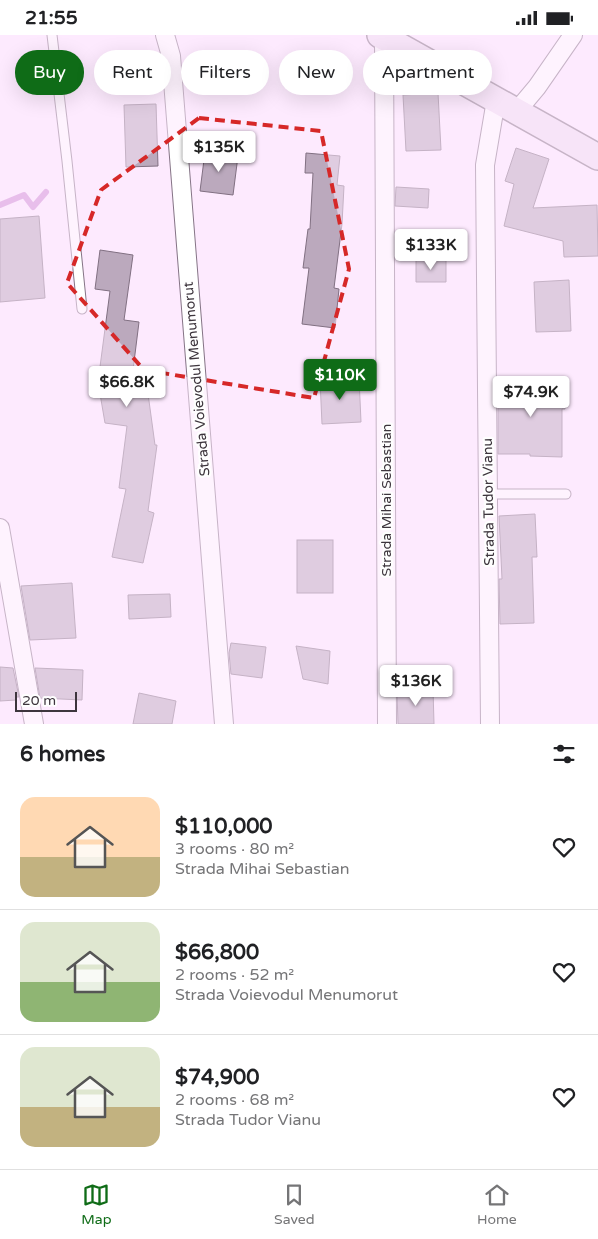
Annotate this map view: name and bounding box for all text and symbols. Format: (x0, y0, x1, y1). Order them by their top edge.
text: 21:55 (25, 7, 78, 29)
chip: Buy (15, 50, 84, 95)
chip: Rent (94, 50, 171, 95)
chip: Filters (181, 50, 269, 95)
chip: New (279, 50, 353, 95)
chip: Apartment (363, 50, 492, 95)
pin: $135K (184, 131, 254, 173)
text: $135K (194, 137, 244, 157)
pin: $133K (396, 229, 466, 271)
text: $133K (406, 235, 456, 255)
street label: Strada Voievodul Menumorut (179, 280, 213, 477)
pin: $110K (305, 359, 375, 401)
pin: $66.8K (86, 365, 168, 408)
text: $110K (315, 365, 365, 385)
text: $66.8K (100, 372, 154, 392)
pin: $74.9K (490, 375, 572, 418)
text: $74.9K (504, 382, 558, 402)
street label: Strada Mihai Sebastian (378, 424, 395, 576)
street label: Strada Tudor Vianu (479, 438, 498, 566)
pin: $136K (381, 665, 451, 707)
text: $136K (391, 671, 441, 691)
scale bar (15, 689, 78, 712)
text: 20 m (22, 692, 56, 709)
icon: filters (550, 740, 578, 768)
text: 6 homes (20, 742, 105, 767)
text: $110,000 (175, 814, 273, 839)
icon: home (60, 817, 120, 877)
icon: heart (550, 833, 578, 861)
text: 3 rooms · 80 m² (175, 839, 294, 859)
text: Strada Mihai Sebastian (175, 859, 350, 879)
text: $66,800 (175, 940, 259, 965)
icon: home (60, 942, 120, 1002)
icon: heart (550, 958, 578, 986)
text: 2 rooms · 52 m² (175, 965, 294, 985)
text: Strada Voievodul Menumorut (175, 985, 398, 1005)
text: $74,900 (175, 1065, 259, 1090)
icon: home (60, 1067, 120, 1127)
icon: heart (550, 1083, 578, 1111)
text: 2 rooms · 68 m² (175, 1090, 294, 1110)
text: Strada Tudor Vianu (175, 1110, 321, 1130)
tab: Map (81, 1181, 112, 1228)
tab: Saved (274, 1181, 315, 1228)
tab: Home (477, 1181, 517, 1228)

